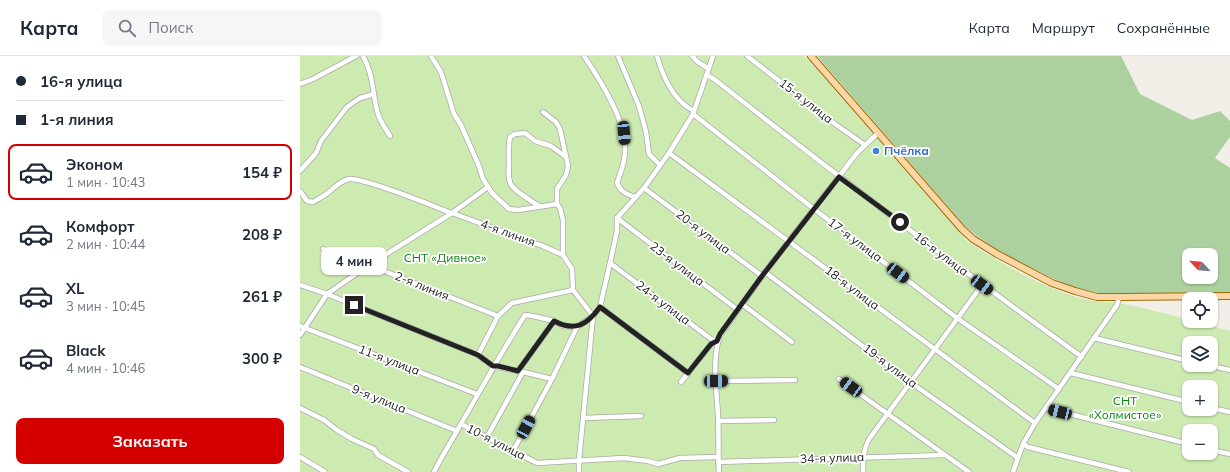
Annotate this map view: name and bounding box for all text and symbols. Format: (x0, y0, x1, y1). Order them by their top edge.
search box (102, 10, 382, 46)
text: Карта (20, 16, 78, 40)
icon: search (116, 17, 138, 39)
text: Поиск (148, 18, 193, 37)
text: Карта (969, 19, 1010, 37)
text: Маршрут (1032, 19, 1095, 37)
text: Сохранённые (1117, 19, 1210, 37)
text: 16-я улица (40, 72, 123, 91)
street label: 15-я улица (776, 75, 836, 126)
text: 1-я линия (40, 110, 114, 129)
car (617, 121, 631, 145)
place label: Пчёлка (884, 143, 929, 158)
marker: Пчёлка (871, 146, 881, 156)
icon: car (18, 154, 54, 190)
text: Эконом (66, 155, 123, 174)
text: 154 ₽ (242, 163, 282, 182)
text: 1 мин · 10:43 (66, 174, 145, 190)
street label: 20-я улица (673, 206, 733, 257)
route start (891, 213, 909, 231)
street label: 17-я улица (825, 214, 885, 265)
icon: car (18, 216, 54, 252)
street label: 4-я линия (479, 216, 538, 249)
text: Комфорт (66, 217, 135, 236)
text: 208 ₽ (242, 225, 282, 244)
street label: 16-я улица (911, 228, 971, 279)
text: 2 мин · 10:44 (66, 236, 145, 252)
street label: 23-я улица (647, 238, 707, 289)
callout: 4 мин (321, 247, 387, 275)
north arrow (1182, 248, 1218, 284)
map controls (1182, 248, 1218, 460)
park label: СНТ «Дивное» (404, 250, 487, 265)
text: 4 мин (336, 253, 372, 269)
car (885, 261, 911, 285)
street label: 18-я улица (822, 262, 882, 313)
street label: 2-я линия (393, 268, 451, 303)
car (969, 273, 995, 297)
street label: 24-я улица (633, 277, 693, 328)
icon: car (18, 278, 54, 314)
text: XL (66, 279, 84, 298)
text: 261 ₽ (242, 287, 282, 306)
button: locate (1182, 292, 1218, 328)
route end (345, 296, 363, 314)
text: 3 мин · 10:45 (66, 298, 145, 314)
button: layers (1182, 336, 1218, 372)
icon: car (18, 340, 54, 376)
street label: 19-я улица (860, 340, 920, 391)
text: Black (66, 341, 105, 360)
street label: 11-я улица (357, 341, 422, 378)
text: 300 ₽ (242, 349, 282, 368)
text: 4 мин · 10:46 (66, 360, 145, 376)
car (704, 375, 728, 387)
car (838, 375, 864, 399)
button: + (1182, 380, 1218, 416)
street label: 9-я улица (350, 381, 408, 416)
park label: СНТ «Холмистое» (1089, 393, 1162, 422)
car (1047, 403, 1073, 421)
car (515, 414, 537, 440)
button: Заказать (16, 418, 284, 464)
street label: 10-я улица (464, 420, 528, 463)
button: − (1182, 424, 1218, 460)
street label: 34-я улица (800, 449, 864, 466)

